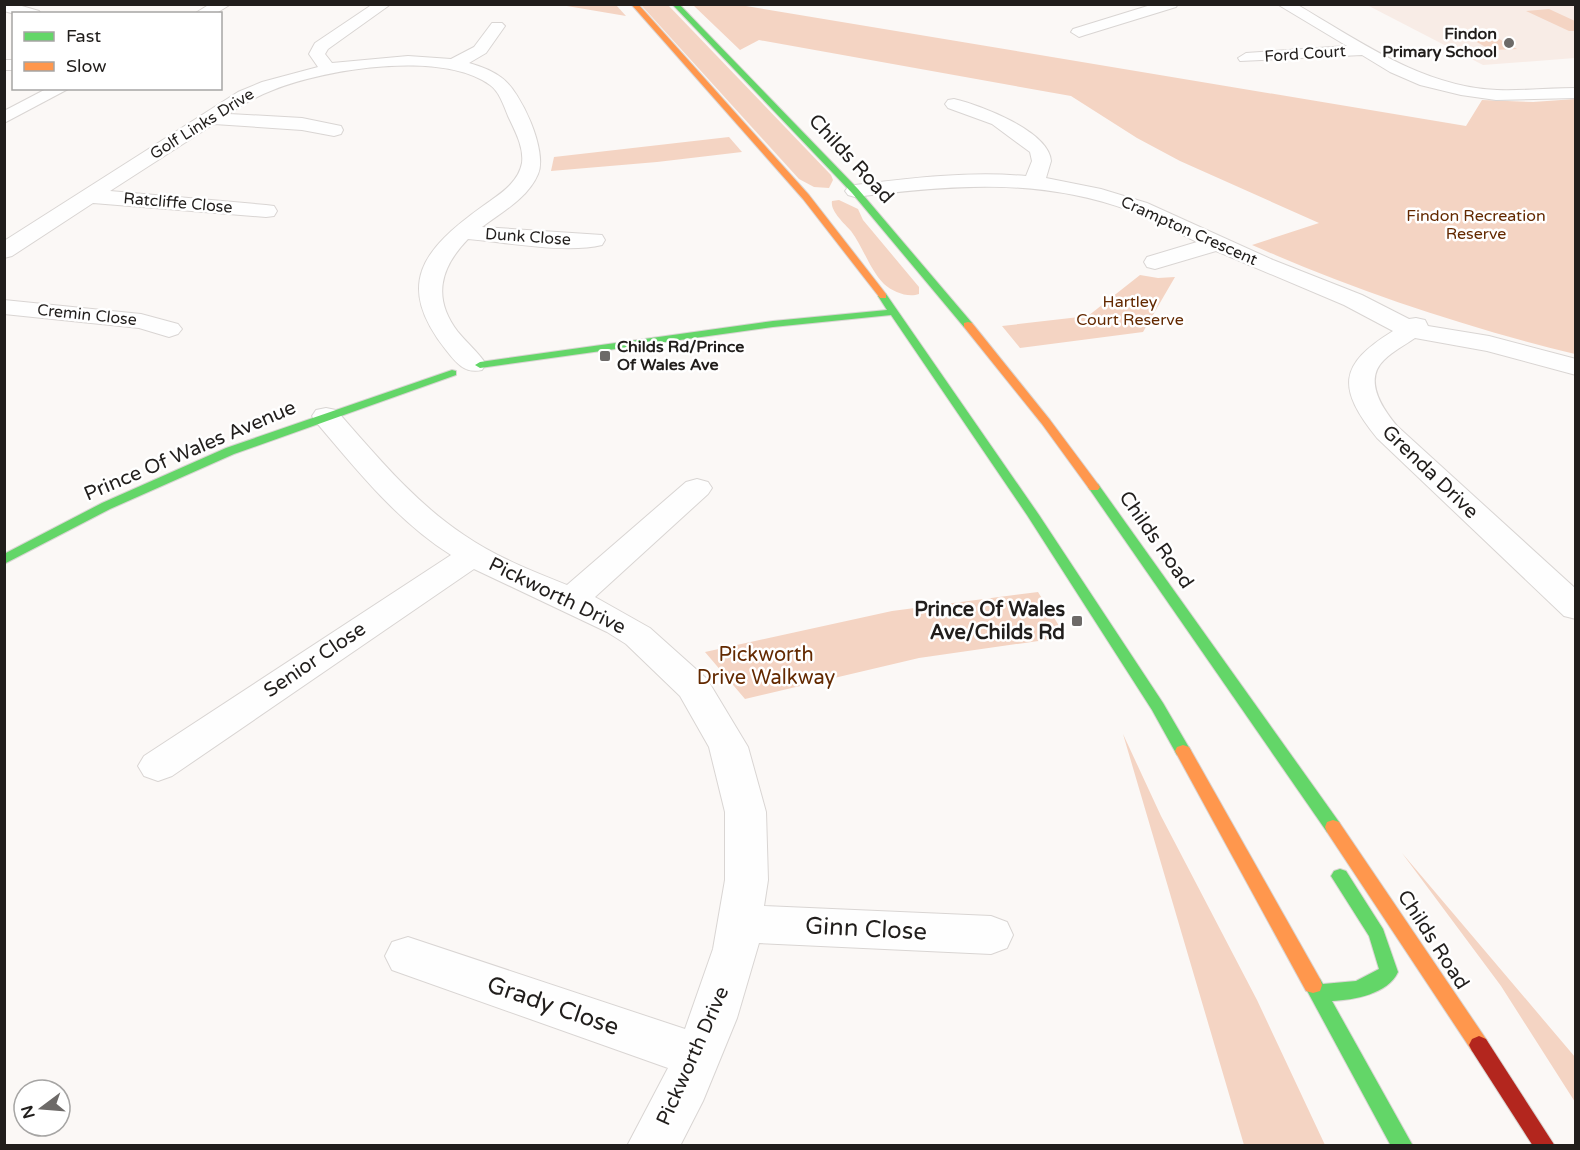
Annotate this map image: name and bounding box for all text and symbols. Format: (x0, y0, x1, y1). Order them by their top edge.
legend (12, 12, 222, 90)
place label: Findon Primary School (1382, 24, 1497, 62)
text: Fast (66, 25, 101, 47)
marker: Findon Primary School (1502, 36, 1516, 50)
street label: Ford Court (1264, 41, 1346, 67)
text: Slow (66, 55, 107, 77)
street label: Golf Links Drive (146, 84, 258, 164)
street label: Childs Road (803, 109, 899, 209)
street label: Ratcliffe Close (123, 188, 233, 218)
street label: Crampton Crescent (1118, 192, 1260, 270)
park label: Findon Recreation Reserve (1406, 206, 1546, 244)
street label: Dunk Close (484, 224, 572, 250)
park label: Hartley Court Reserve (1076, 292, 1184, 330)
street label: Cremin Close (36, 300, 138, 330)
place label: Childs Rd/Prince Of Wales Ave (617, 337, 744, 375)
marker: Childs Rd/Prince Of Wales Ave (598, 349, 612, 363)
street label: Prince Of Wales Avenue (81, 395, 299, 507)
street label: Grenda Drive (1377, 420, 1483, 524)
street label: Childs Road (1114, 487, 1198, 593)
street label: Pickworth Drive (484, 552, 630, 640)
place label: Prince Of Wales Ave/Childs Rd (914, 598, 1065, 645)
marker: Prince Of Wales Ave/Childs Rd (1070, 614, 1084, 628)
street label: Senior Close (259, 617, 371, 703)
park label: Pickworth Drive Walkway (697, 643, 836, 690)
street label: Childs Road (1392, 886, 1474, 994)
street label: Ginn Close (804, 911, 928, 947)
street label: Grady Close (483, 970, 623, 1042)
street label: Pickworth Drive (652, 983, 734, 1129)
north arrow (12, 1078, 72, 1138)
text: N (17, 1103, 40, 1121)

